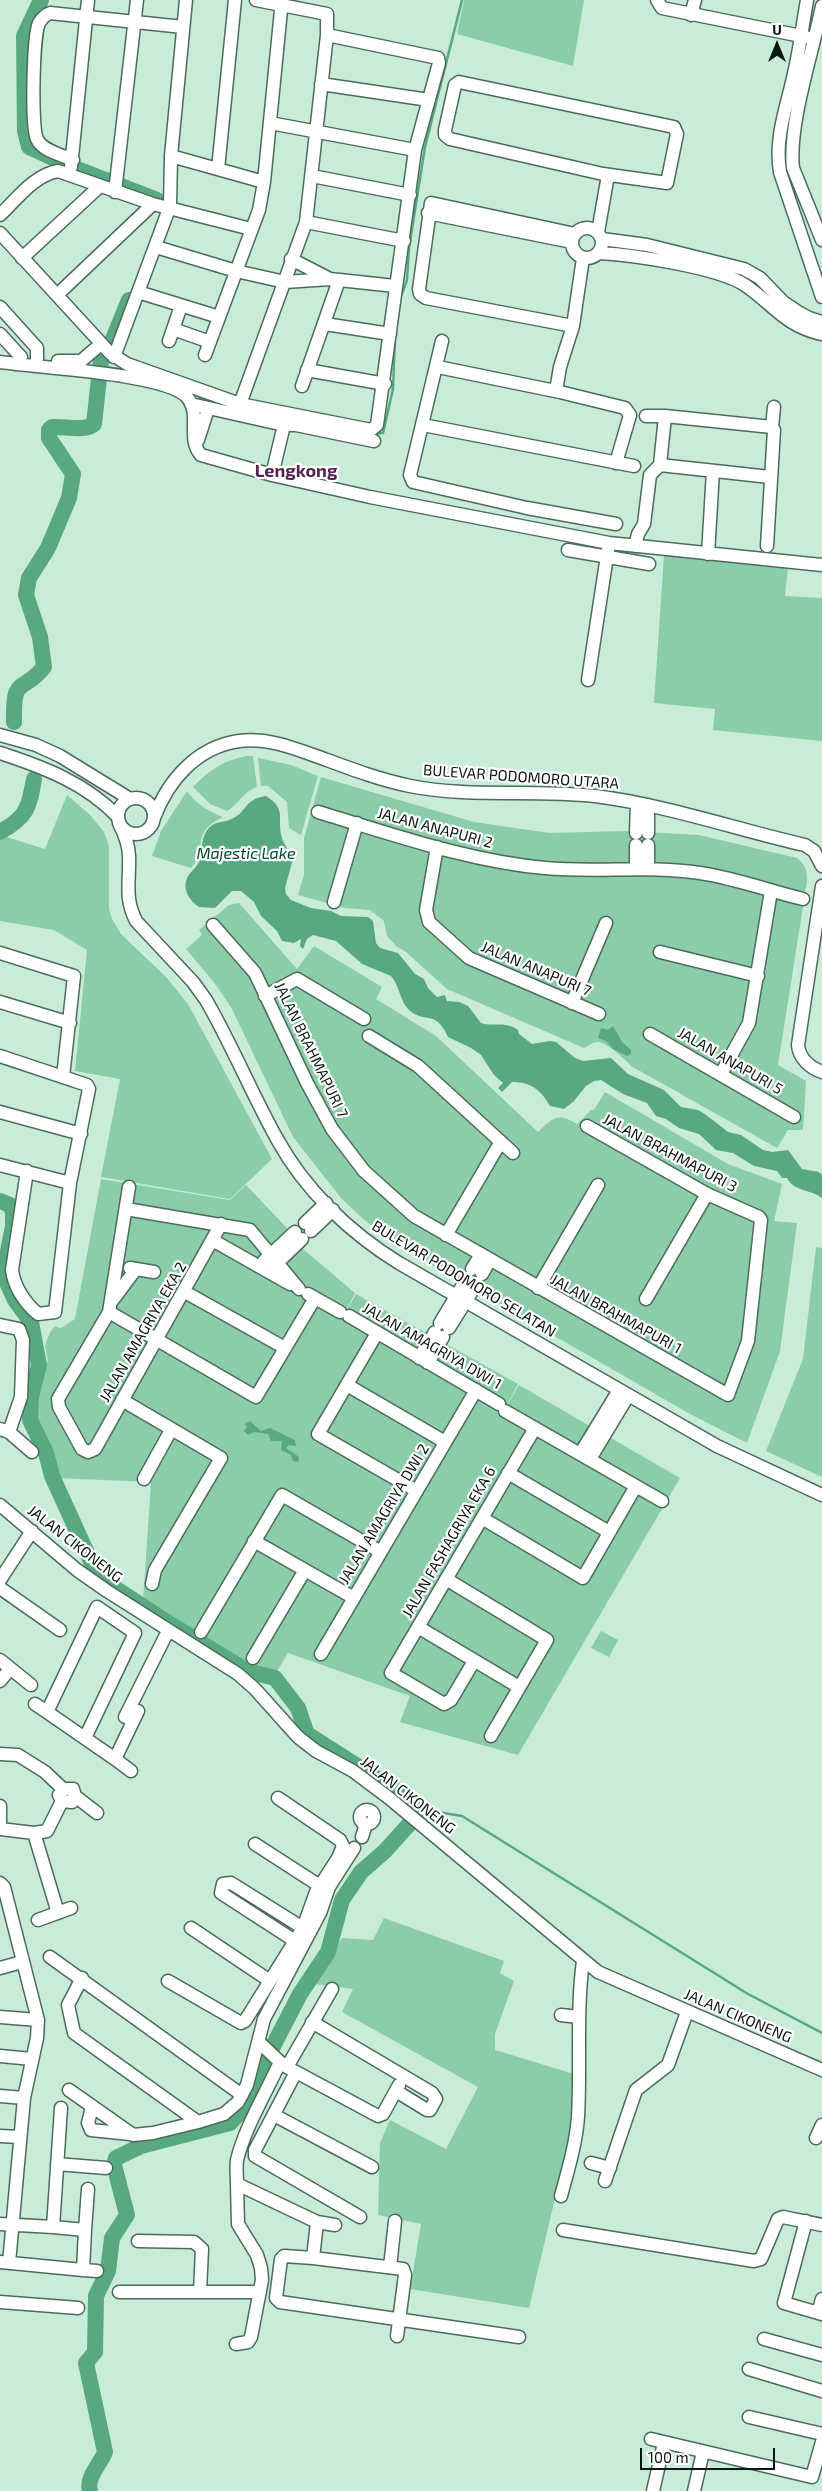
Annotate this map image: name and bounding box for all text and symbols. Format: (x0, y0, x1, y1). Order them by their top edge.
north arrow (752, 20, 802, 70)
text: U (772, 21, 782, 38)
district label: Lengkong (255, 460, 337, 482)
street label: BULEVAR PODOMORO UTARA (422, 761, 620, 793)
street label: JALAN ANAPURI 2 (375, 804, 495, 852)
water label: Majestic Lake (196, 844, 296, 864)
street label: JALAN ANAPURI 7 (478, 938, 594, 1000)
street label: JALAN BRAHMAPURI 7 (270, 979, 352, 1121)
street label: JALAN ANAPURI 5 (674, 1024, 786, 1098)
street label: JALAN BRAHMAPURI 3 (600, 1110, 740, 1196)
street label: BULEVAR PODOMORO SELATAN (369, 1217, 559, 1341)
street label: JALAN AMAGRIYA EKA 2 (96, 1259, 190, 1405)
street label: JALAN BRAHMAPURI 1 (547, 1270, 685, 1358)
street label: JALAN AMAGRIYA DWI 1 (359, 1299, 505, 1393)
street label: JALAN AMAGRIYA DWI 2 (335, 1441, 433, 1587)
street label: JALAN FASHAGRIYA EKA 6 (398, 1463, 500, 1621)
street label: JALAN CIKONENG (24, 1501, 126, 1587)
street label: JALAN CIKONENG (357, 1752, 459, 1838)
street label: JALAN CIKONENG (681, 1985, 795, 2047)
scale bar (642, 2438, 777, 2470)
text: 100 m (648, 2448, 689, 2466)

